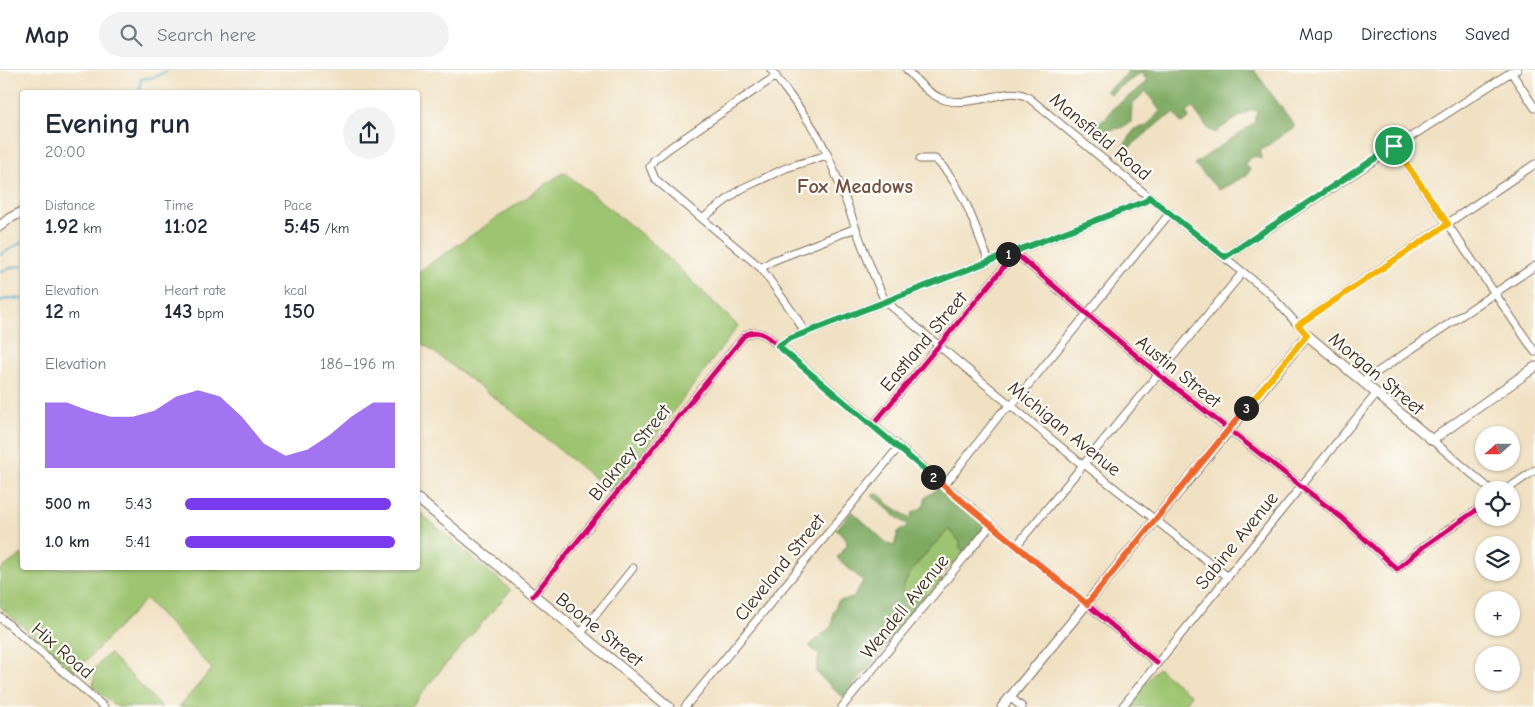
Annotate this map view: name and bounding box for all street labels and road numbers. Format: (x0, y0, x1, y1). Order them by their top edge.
street label: Mansfield Road (1045, 88, 1155, 185)
street label: Eastland Street (876, 287, 972, 396)
street label: Morgan Street (1324, 328, 1429, 420)
street label: Austin Street (1131, 331, 1226, 413)
street label: Michigan Avenue (1004, 377, 1125, 481)
street label: Blakney Street (584, 400, 676, 505)
street label: Sabine Avenue (1191, 487, 1283, 594)
street label: Cleveland Street (730, 509, 830, 625)
street label: Wendell Avenue (856, 550, 953, 663)
street label: Boone Street (551, 588, 648, 672)
street label: Hix Road (27, 618, 98, 683)

